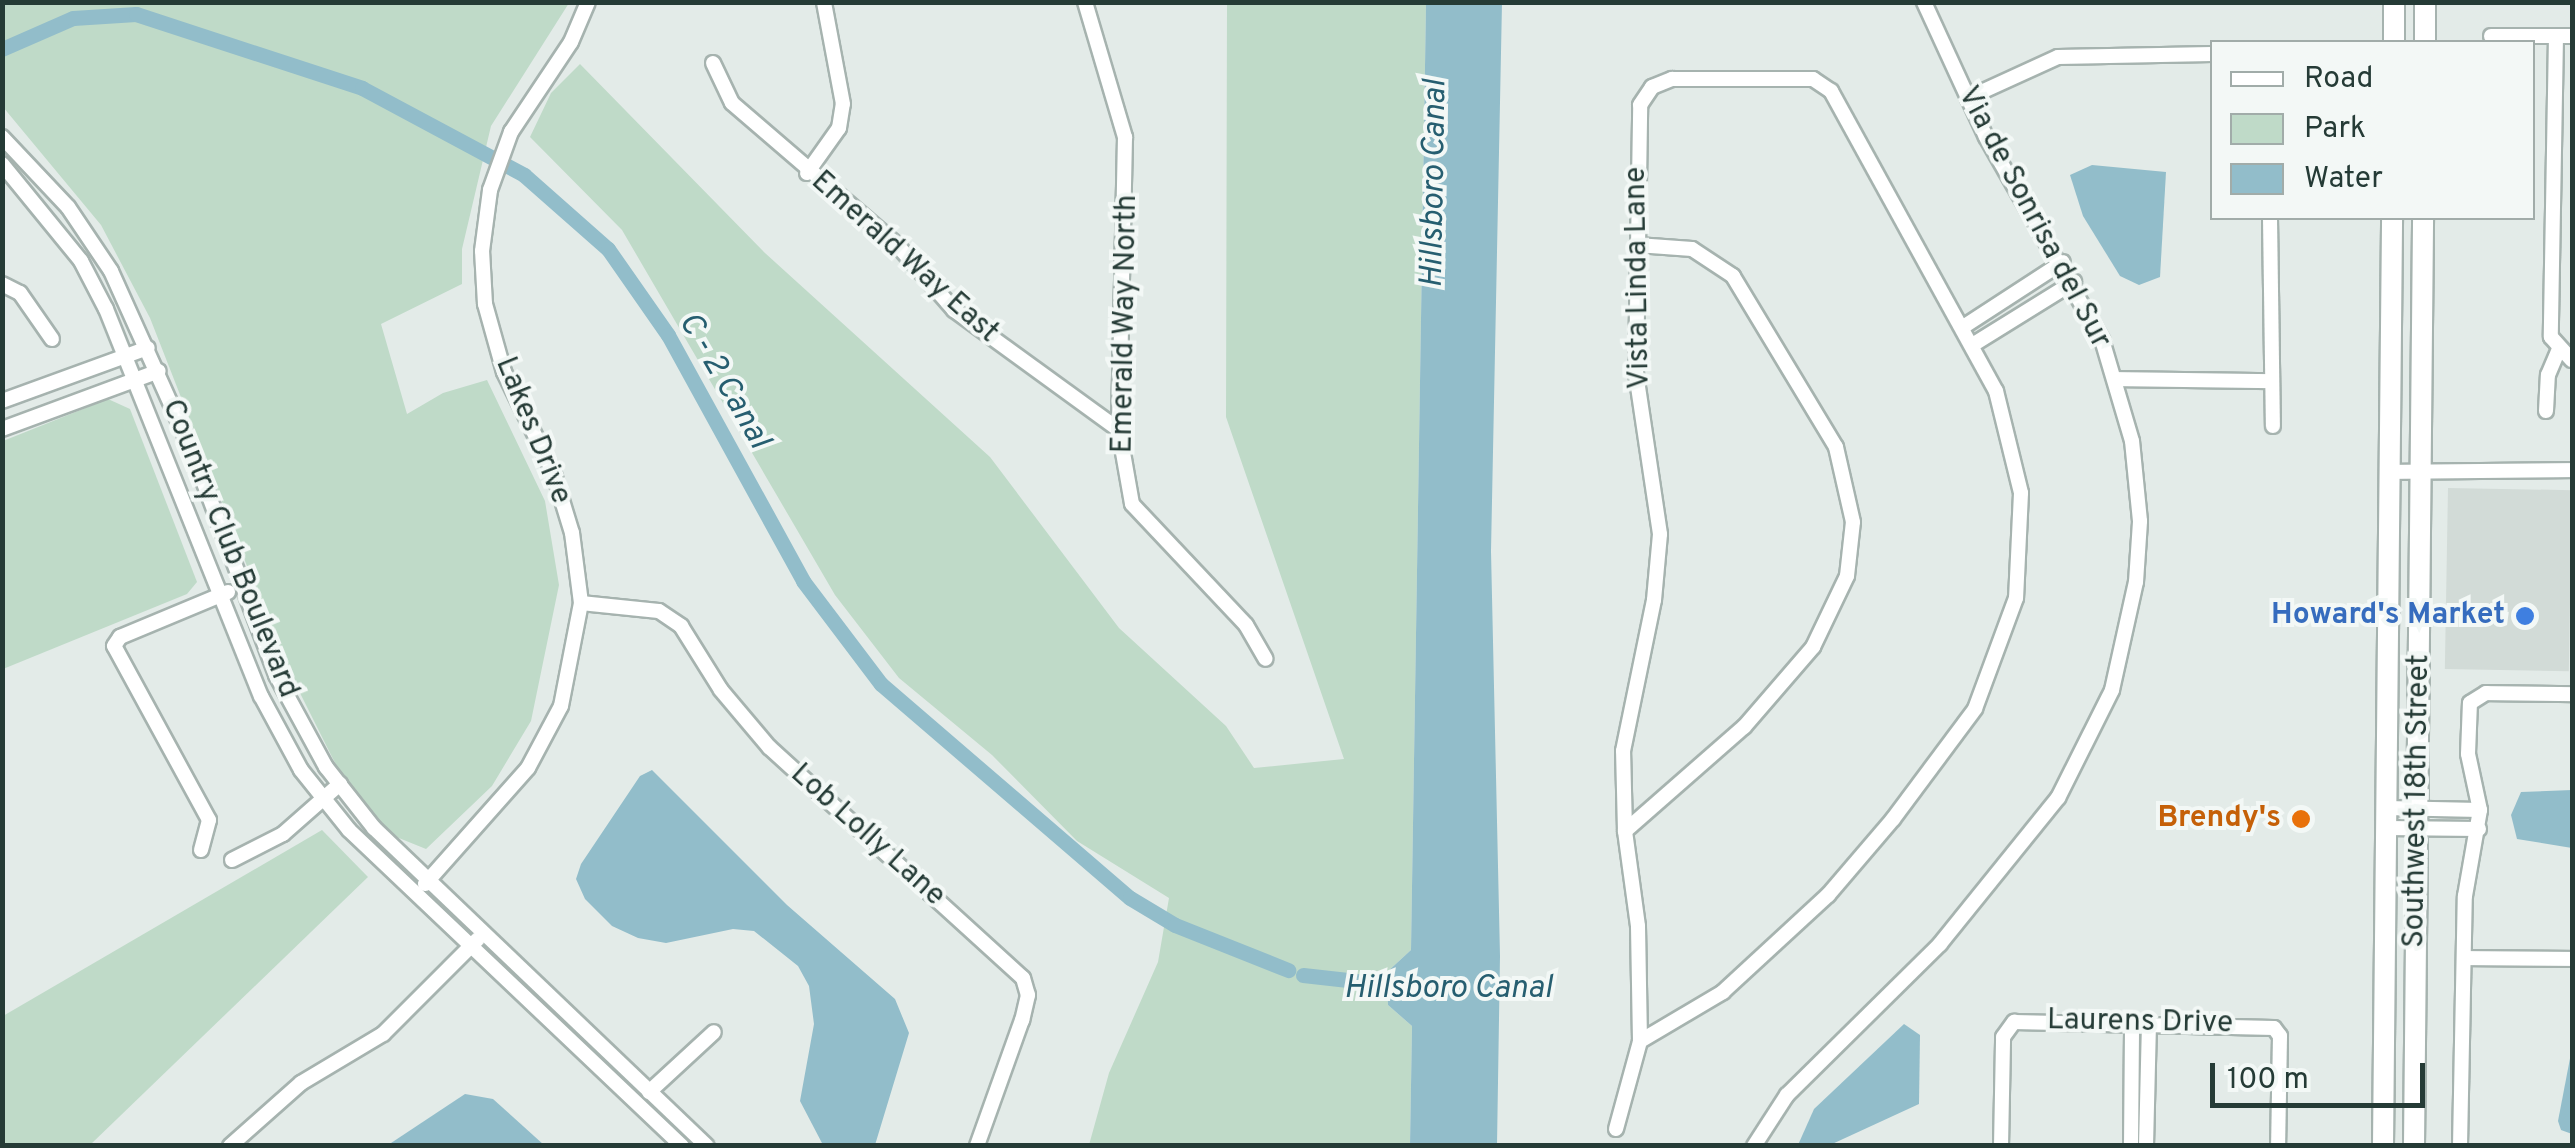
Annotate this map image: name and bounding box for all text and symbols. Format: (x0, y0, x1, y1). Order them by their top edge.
legend (2210, 40, 2535, 220)
text: Road (2304, 61, 2373, 98)
water label: Hillsboro Canal (1414, 79, 1456, 289)
street label: Via de Sonrisa del Sur (1949, 81, 2117, 355)
text: Park (2304, 111, 2366, 148)
text: Water (2304, 161, 2383, 198)
street label: Emerald Way East (803, 164, 1005, 352)
street label: Vista Linda Lane (1619, 166, 1659, 390)
street label: Emerald Way North (1106, 194, 1146, 454)
water label: C - 2 Canal (669, 306, 777, 456)
street label: Lakes Drive (486, 352, 578, 510)
street label: Country Club Boulevard (153, 395, 305, 703)
place label: Howard's Market (2271, 598, 2505, 634)
marker: Howard's Market (2514, 605, 2536, 627)
street label: Southwest 18th Street (2397, 654, 2439, 948)
street label: Lob Lolly Lane (782, 757, 952, 915)
place label: Brendy's (2157, 801, 2281, 837)
marker: Brendy's (2290, 808, 2312, 830)
water label: Hillsboro Canal (1344, 970, 1552, 1008)
street label: Laurens Drive (2047, 1003, 2233, 1043)
scale bar (2215, 1043, 2430, 1105)
text: 100 m (2227, 1062, 2309, 1099)

